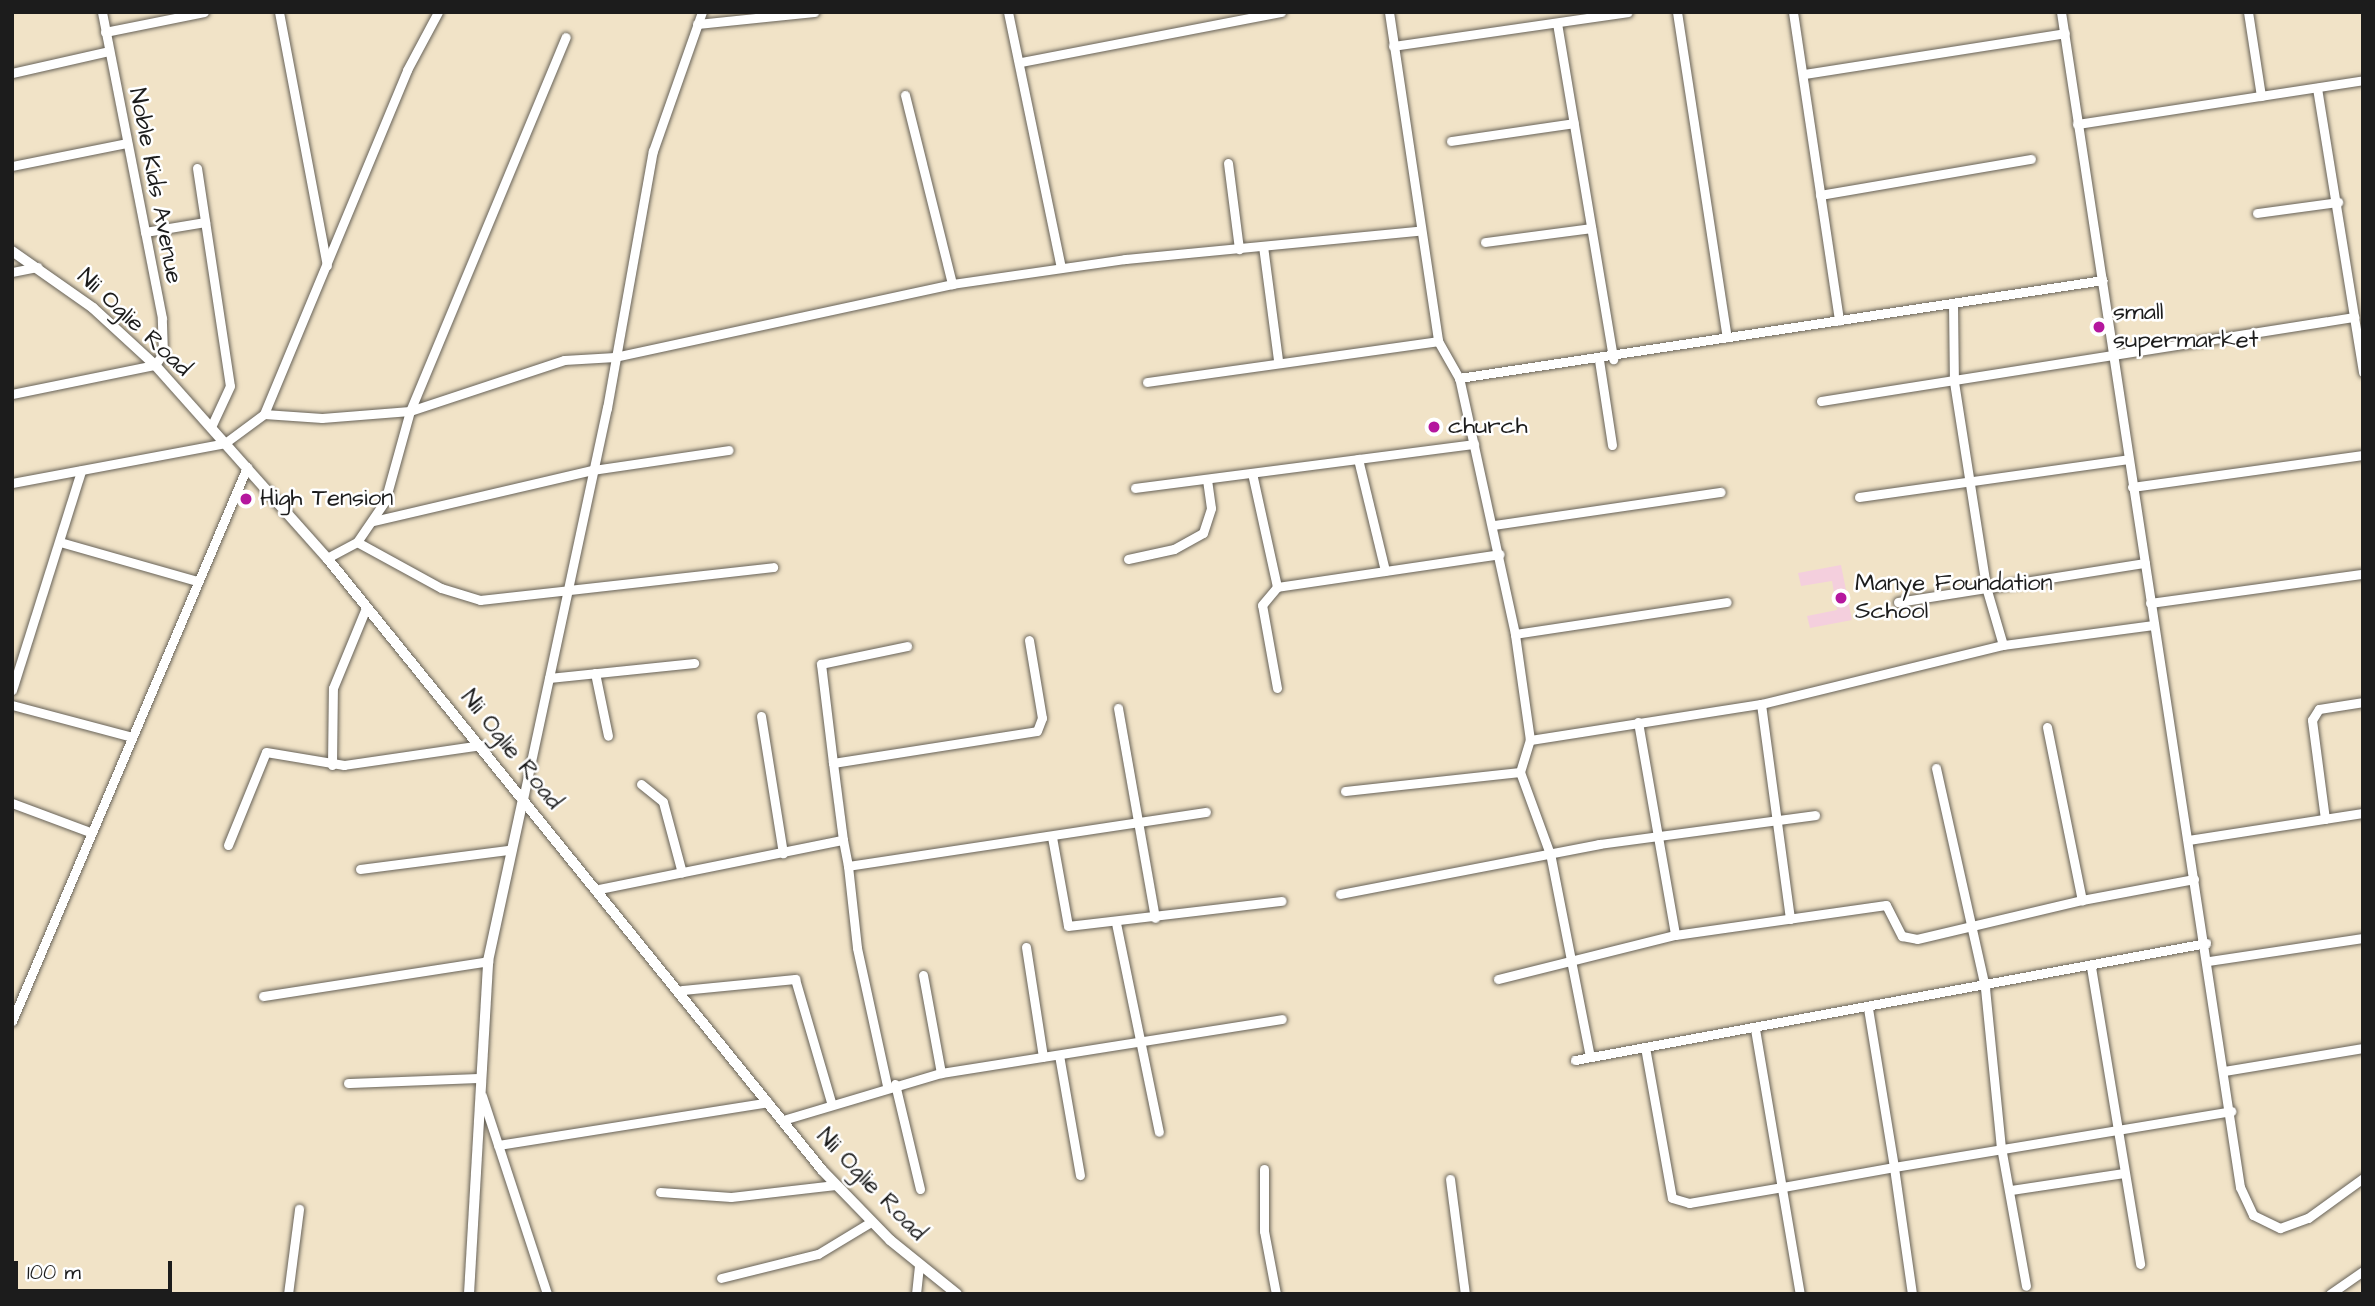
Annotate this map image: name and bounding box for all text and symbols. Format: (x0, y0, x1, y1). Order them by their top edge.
street label: Noble Kids Avenue (122, 86, 188, 286)
street label: Nii Oglie Road (71, 263, 197, 383)
place label: small supermarket (2113, 299, 2258, 355)
marker: small supermarket (2091, 319, 2107, 335)
place label: church (1448, 413, 1528, 441)
marker: church (1426, 419, 1442, 435)
place label: High Tension (260, 485, 393, 513)
marker: High Tension (238, 491, 254, 507)
place label: Manye Foundation School (1855, 570, 2052, 626)
marker: Manye Foundation School (1833, 590, 1849, 606)
street label: Nii Oglie Road (454, 684, 568, 816)
street label: Nii Oglie Road (810, 1123, 932, 1247)
scale bar (18, 1246, 175, 1290)
text: 100 m (27, 1258, 81, 1287)

